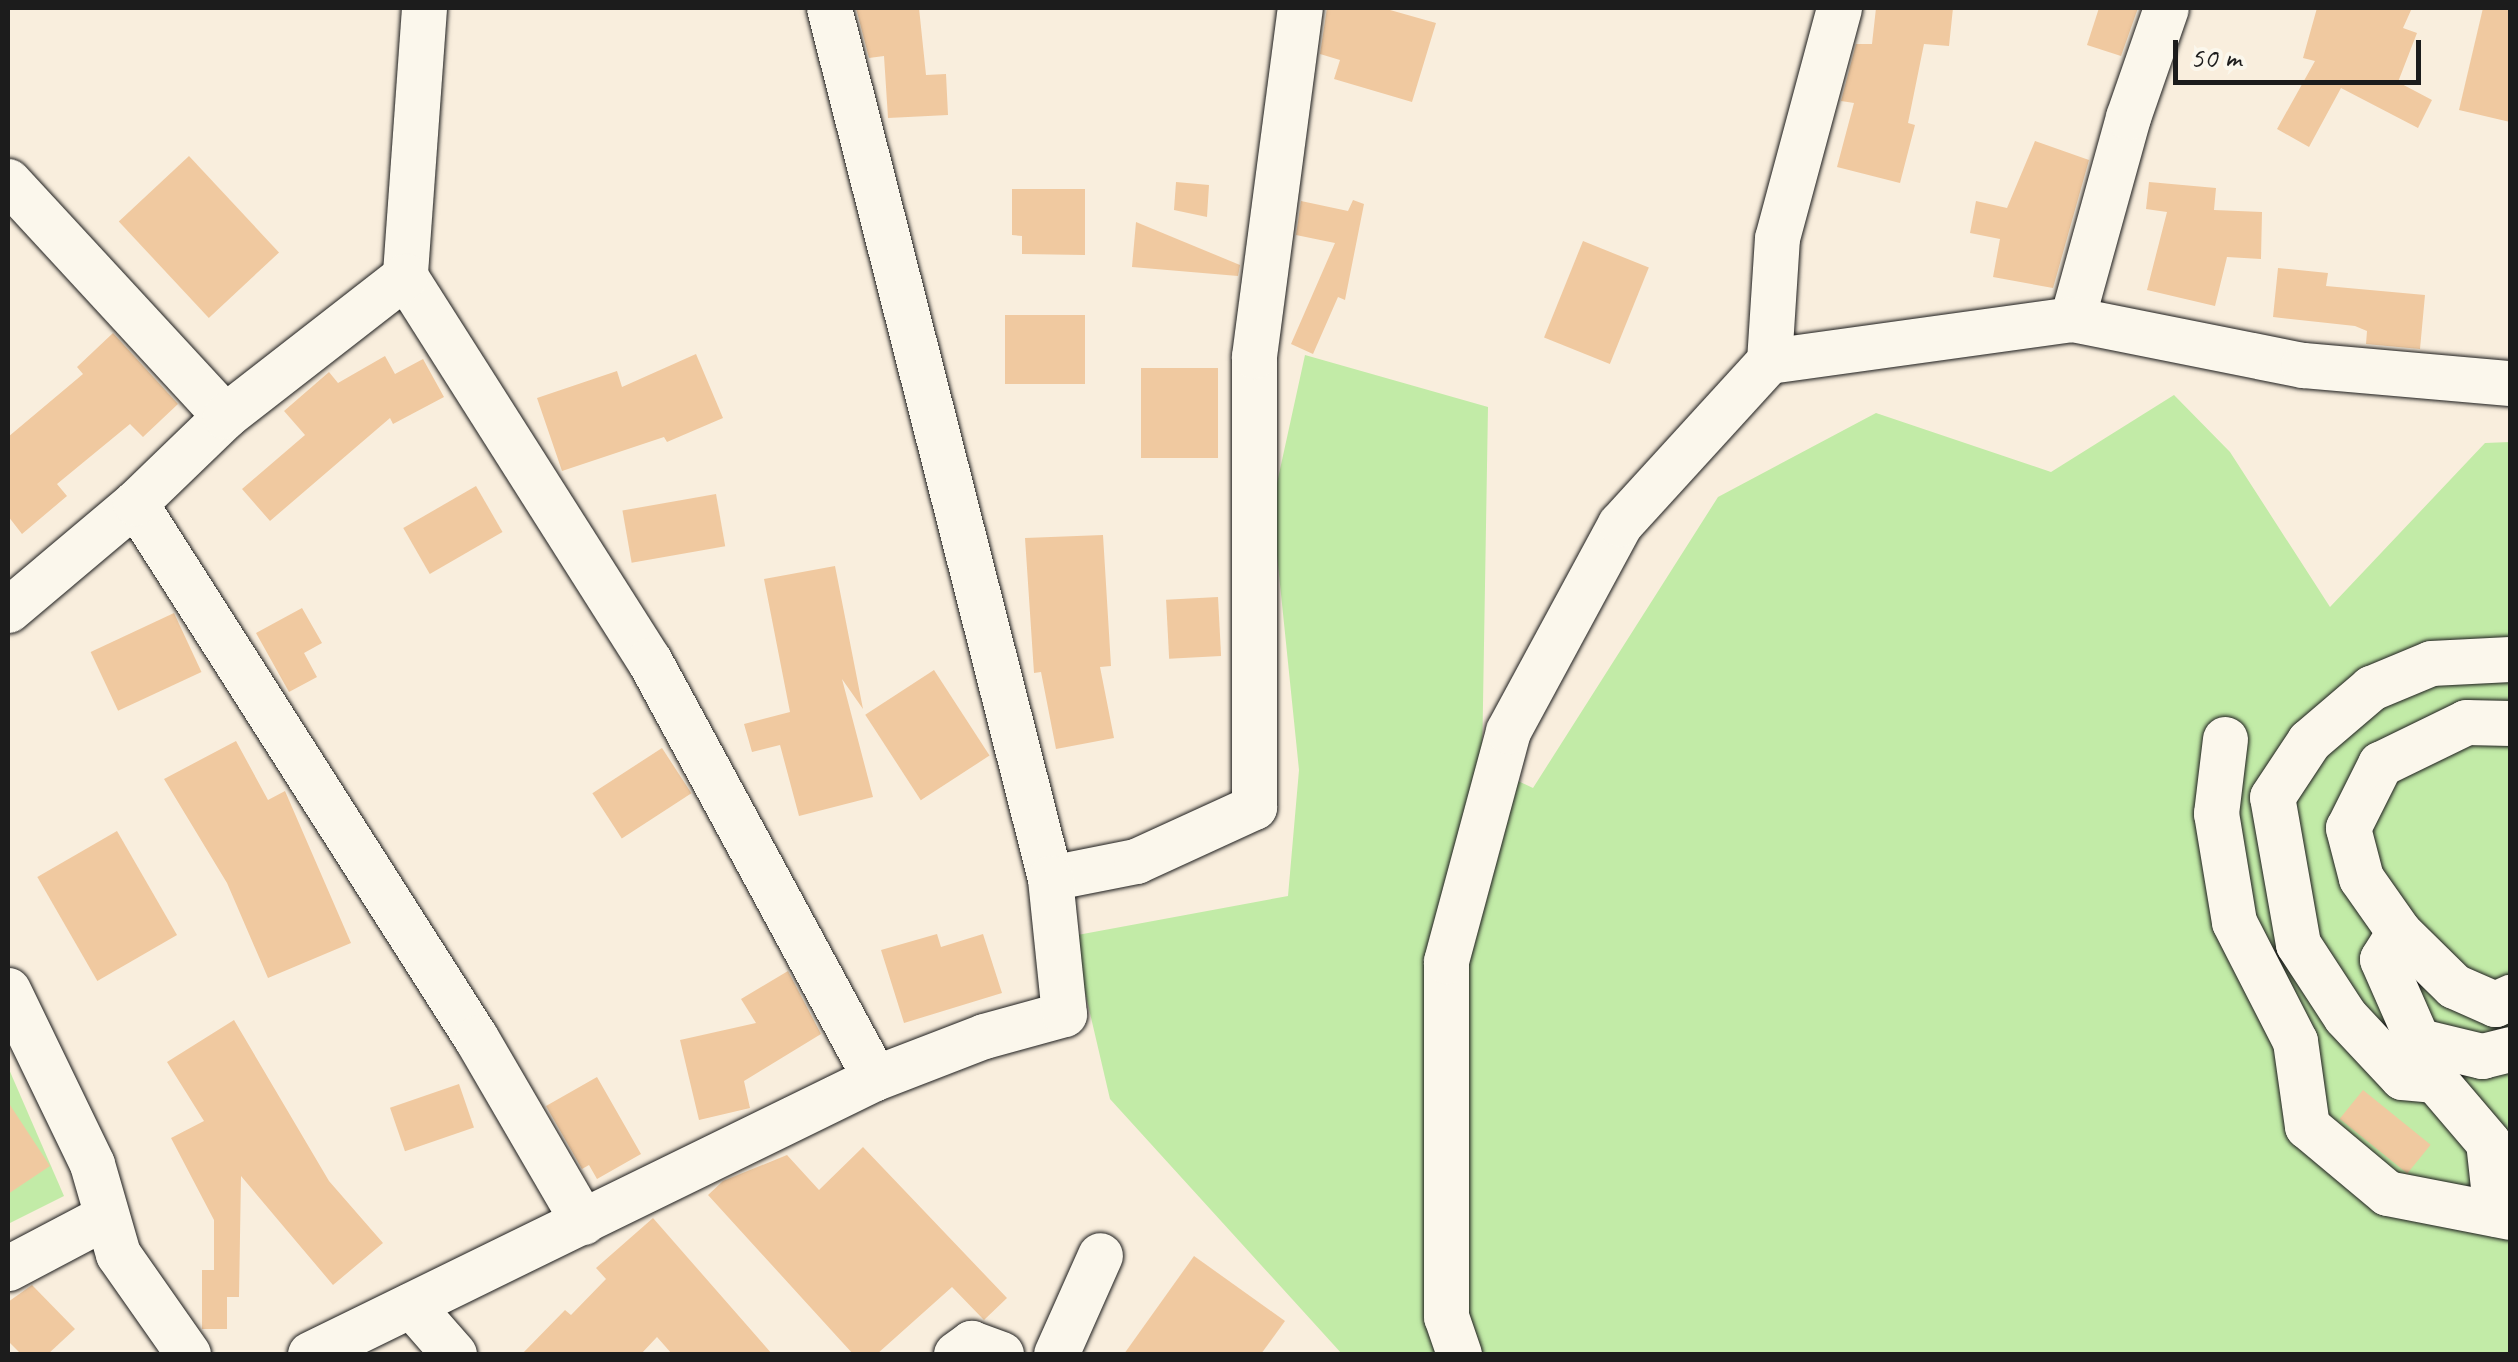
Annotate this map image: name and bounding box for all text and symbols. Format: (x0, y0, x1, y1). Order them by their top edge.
scale bar (2178, 20, 2426, 82)
text: 50 m (2190, 38, 2241, 76)

